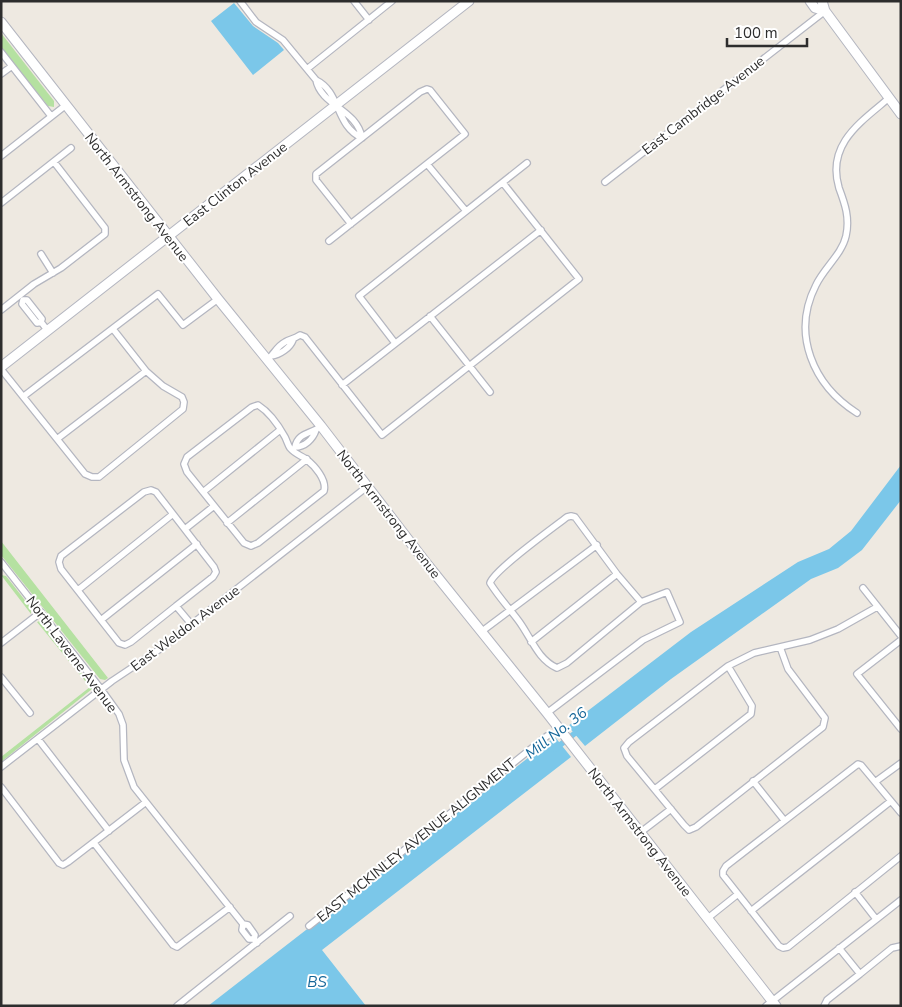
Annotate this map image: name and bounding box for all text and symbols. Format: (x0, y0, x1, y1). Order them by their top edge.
scale bar (727, 15, 807, 47)
text: 100 m (734, 23, 778, 43)
street label: East Cambridge Avenue (638, 52, 769, 159)
street label: North Armstrong Avenue (80, 129, 193, 266)
street label: East Clinton Avenue (179, 138, 291, 231)
street label: North Armstrong Avenue (332, 446, 445, 583)
street label: East Weldon Avenue (127, 581, 244, 676)
street label: North Laverne Avenue (22, 592, 122, 716)
water label: Mill No. 36 (521, 703, 591, 763)
street label: EAST MCKINLEY AVENUE ALIGNMENT (313, 754, 520, 927)
street label: North Armstrong Avenue (583, 764, 696, 901)
water label: BS (307, 972, 327, 992)

